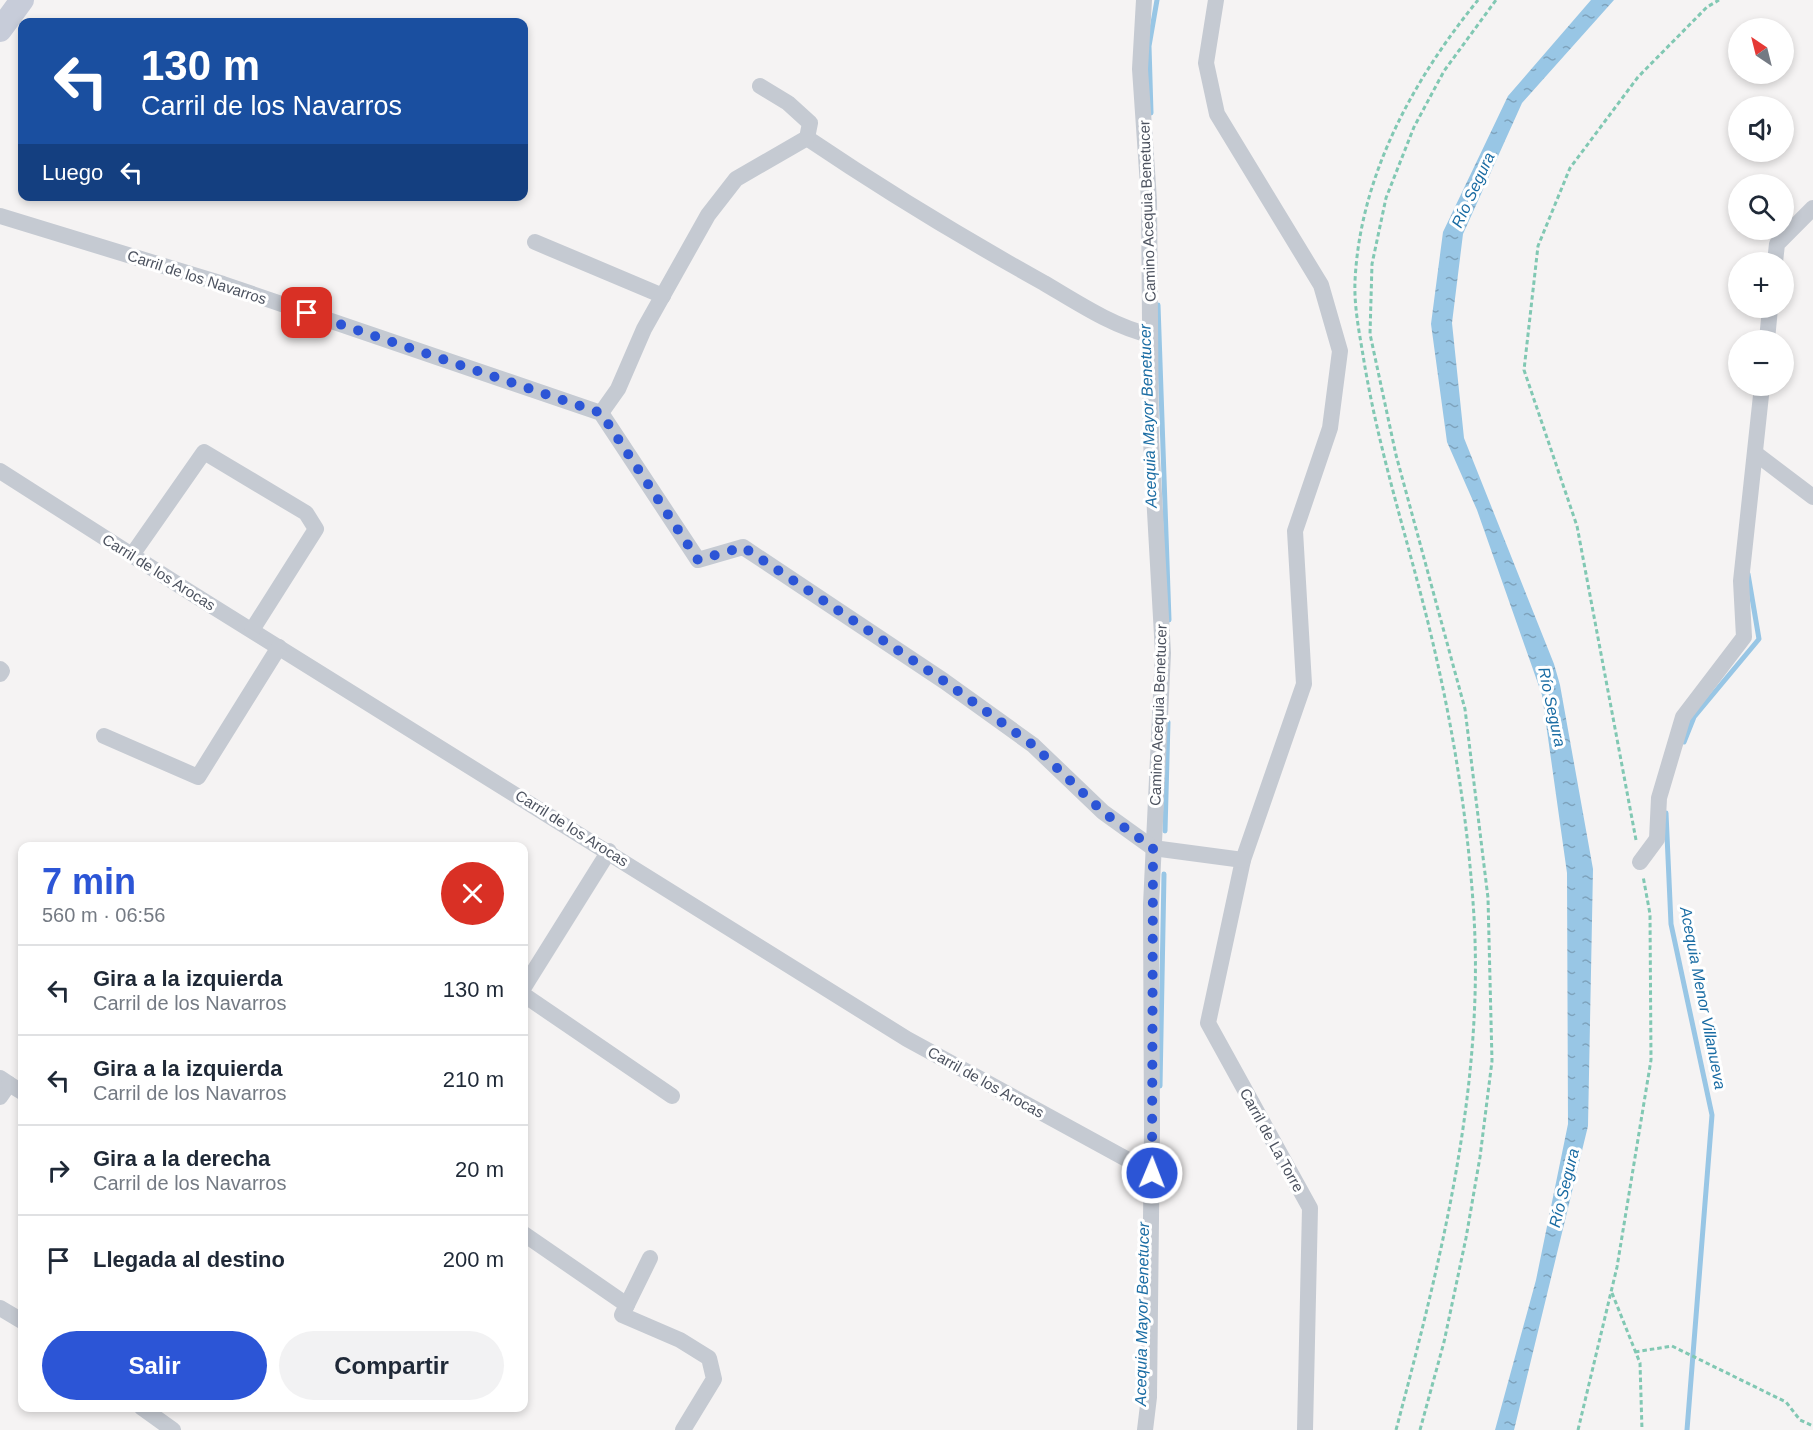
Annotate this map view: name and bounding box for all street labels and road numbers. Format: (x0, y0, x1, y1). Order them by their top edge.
street label: Camino Acequia Benetucer (1135, 120, 1159, 302)
street label: Carril de los Navarros (125, 247, 269, 307)
street label: Carril de los Arocas (99, 530, 219, 614)
street label: Camino Acequia Benetucer (1146, 624, 1170, 806)
street label: Carril de los Arocas (512, 786, 632, 870)
street label: Carril de los Arocas (925, 1043, 1047, 1121)
street label: Carril de La Torre (1237, 1085, 1307, 1195)

